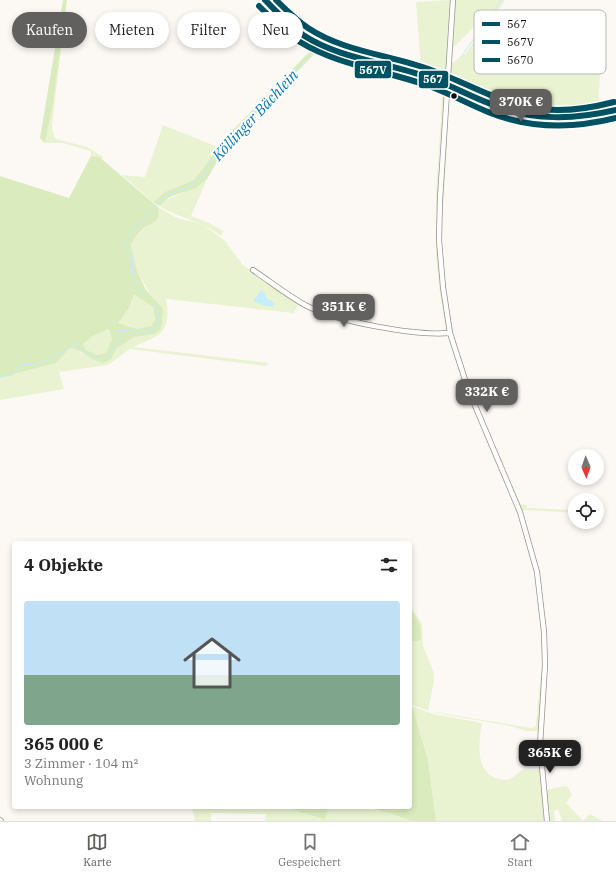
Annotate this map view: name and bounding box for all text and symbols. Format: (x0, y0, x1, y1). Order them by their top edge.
legend (474, 10, 606, 74)
chip: Kaufen (12, 12, 87, 48)
chip: Mieten (95, 12, 169, 48)
chip: Filter (177, 12, 240, 48)
chip: Neu (248, 12, 303, 48)
text: 567 (507, 17, 527, 31)
text: 567V (507, 35, 535, 49)
text: 5670 (507, 53, 534, 67)
line badge: 567V (354, 60, 392, 79)
text: 567V (359, 63, 387, 77)
water label: Köllinger Bächlein (207, 65, 302, 165)
line badge: 567 (418, 70, 449, 89)
text: 567 (423, 72, 443, 86)
pin: 370K € (488, 89, 554, 123)
unlabelled marker (449, 91, 459, 101)
text: 370K € (499, 93, 543, 110)
pin: 351K € (311, 294, 377, 328)
text: 351K € (322, 298, 366, 315)
pin: 332K € (454, 379, 520, 413)
text: 332K € (465, 383, 509, 400)
north arrow (568, 449, 604, 485)
map controls (568, 449, 604, 529)
button: locate (568, 493, 604, 529)
text: 4 Objekte (24, 554, 103, 576)
icon: filters (378, 554, 400, 576)
icon: home (176, 627, 248, 699)
text: 365 000 € (24, 733, 104, 755)
pin: 365K € (517, 740, 583, 774)
text: 365K € (528, 744, 572, 761)
text: 3 Zimmer · 104 m² (24, 755, 138, 772)
text: Wohnung (24, 772, 83, 789)
tab: Karte (83, 831, 112, 869)
tab: Gespeichert (278, 831, 341, 869)
tab: Start (507, 831, 533, 869)

